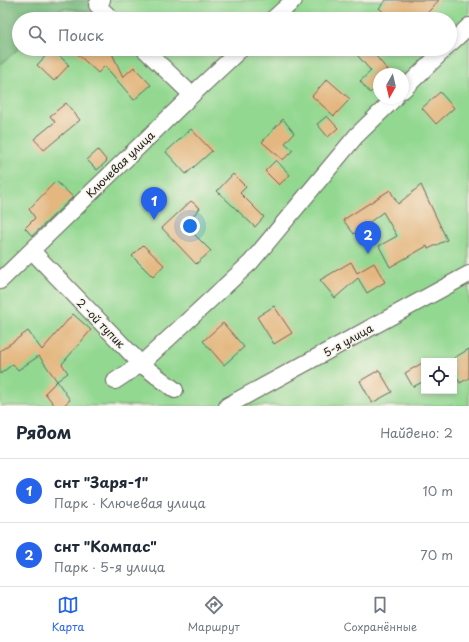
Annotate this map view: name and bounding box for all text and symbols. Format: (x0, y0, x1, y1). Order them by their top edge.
search box (12, 12, 457, 56)
icon: search (26, 23, 48, 45)
text: Поиск (58, 23, 104, 46)
north arrow (373, 68, 409, 104)
street label: Ключевая улица (82, 127, 158, 201)
pin: 1 (141, 187, 167, 220)
your location (180, 216, 200, 236)
pin: 2 (355, 221, 381, 254)
street label: 2 -ой тупик (73, 294, 129, 352)
street label: 5-я улица (320, 319, 376, 361)
map controls (421, 358, 457, 394)
button: locate (421, 358, 457, 394)
text: Рядом (16, 419, 71, 445)
text: Найдено: 2 (380, 423, 453, 442)
text: снт "Заря-1" (54, 470, 148, 493)
text: 1 (26, 481, 32, 500)
text: 10 m (423, 481, 453, 500)
text: Парк · Ключевая улица (54, 493, 206, 512)
text: снт "Компас" (54, 534, 157, 557)
text: 2 (24, 545, 34, 564)
text: 70 m (420, 545, 453, 564)
text: Парк · 5-я улица (54, 557, 165, 576)
tab: Карта (52, 594, 84, 635)
tab: Маршрут (188, 594, 240, 635)
tab: Сохранённые (344, 594, 417, 635)

